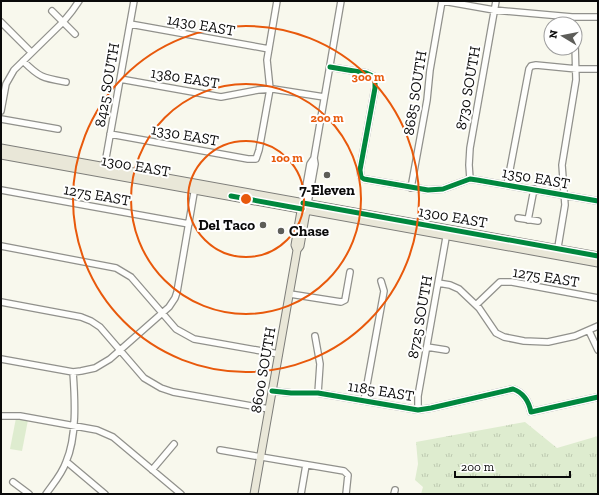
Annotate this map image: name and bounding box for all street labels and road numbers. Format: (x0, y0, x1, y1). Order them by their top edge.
street label: 1430 EAST (165, 10, 237, 40)
street label: 8425 SOUTH (91, 42, 123, 128)
street label: 8730 SOUTH (452, 45, 484, 131)
street label: 8685 SOUTH (399, 49, 431, 137)
street label: 1380 EAST (149, 64, 221, 92)
street label: 1330 EAST (150, 120, 220, 150)
street label: 1300 EAST (100, 151, 172, 181)
street label: 1350 EAST (501, 163, 571, 193)
street label: 1275 EAST (62, 180, 132, 210)
street label: 1300 EAST (417, 202, 489, 232)
street label: 1275 EAST (511, 263, 581, 291)
street label: 8725 SOUTH (404, 274, 436, 360)
street label: 8600 SOUTH (247, 326, 279, 414)
street label: 1185 EAST (347, 377, 415, 405)

